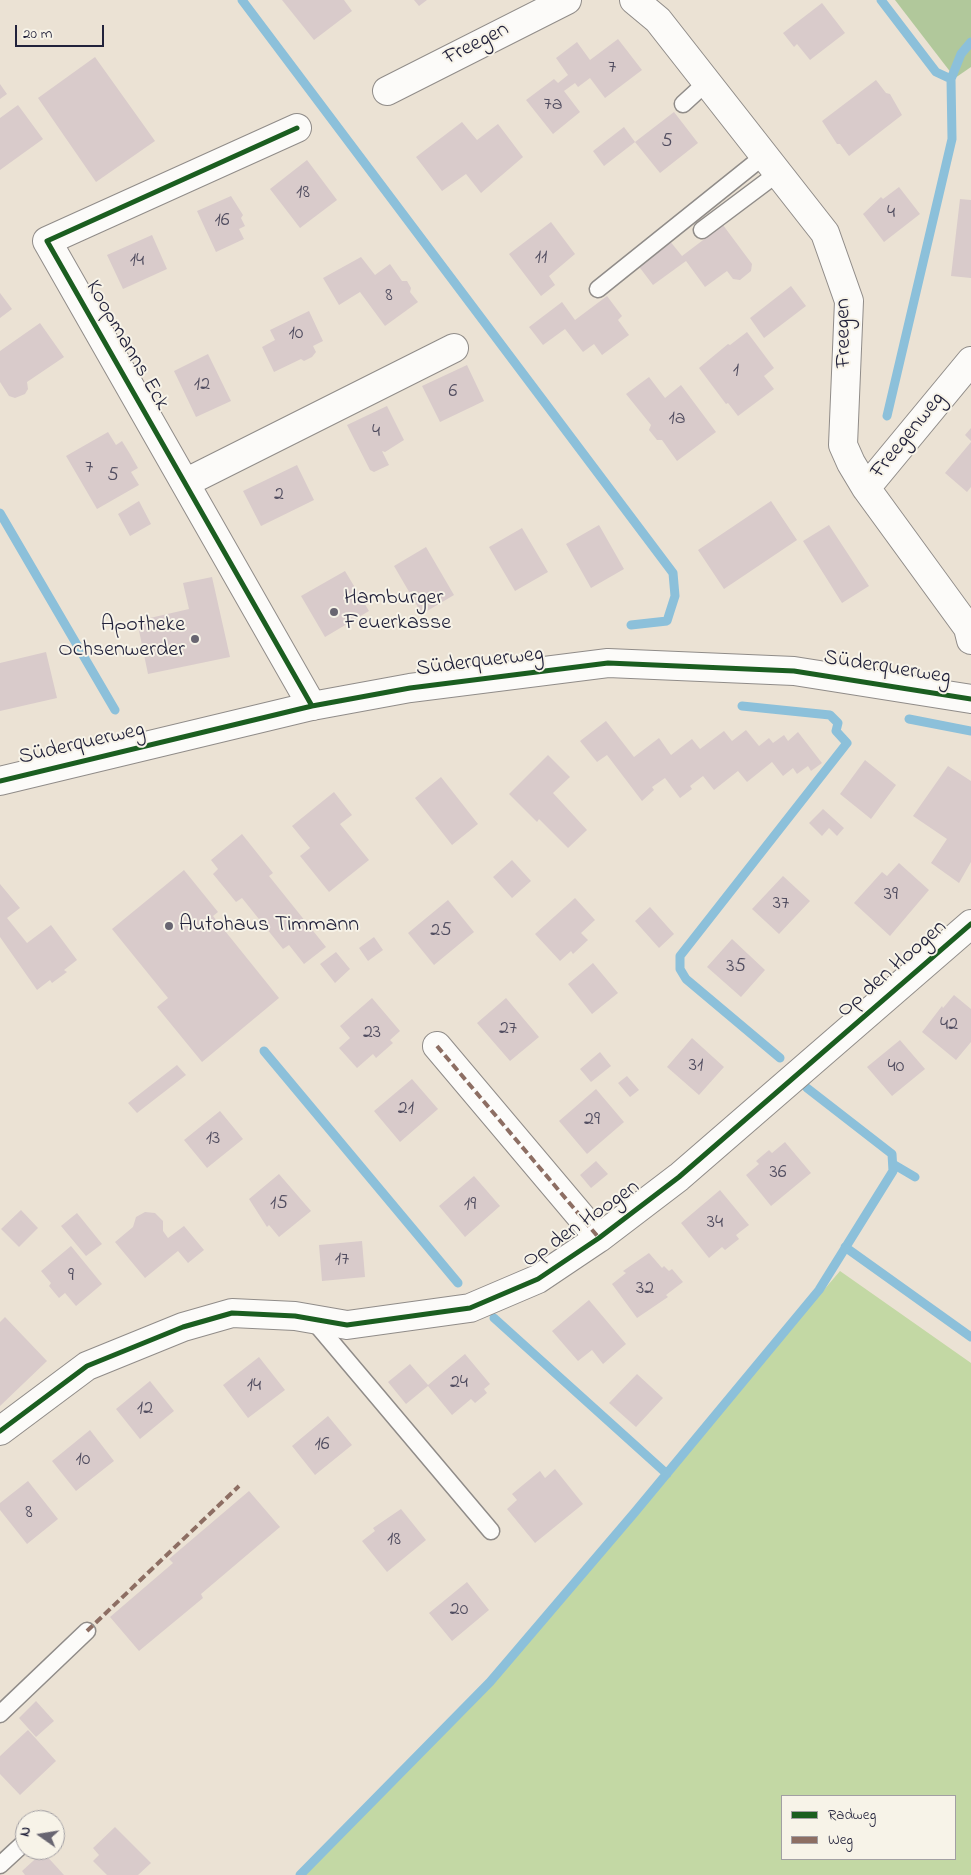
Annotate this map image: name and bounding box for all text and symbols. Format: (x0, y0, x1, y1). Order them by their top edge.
scale bar (18, 15, 106, 47)
street label: Freegen (440, 17, 514, 73)
text: 20 m (23, 23, 52, 45)
house number: 7 (608, 57, 616, 81)
house number: 7a (543, 94, 563, 118)
house number: 5 (661, 131, 673, 155)
house number: 18 (296, 182, 310, 206)
house number: 4 (887, 202, 895, 226)
house number: 16 (214, 210, 230, 234)
house number: 11 (535, 247, 547, 271)
house number: 14 (130, 250, 144, 274)
street label: Koopmanns Eck (78, 276, 174, 416)
house number: 8 (385, 285, 393, 309)
street label: Freegen (831, 298, 859, 368)
house number: 10 (289, 323, 303, 347)
house number: 1 (733, 360, 739, 384)
house number: 12 (194, 374, 210, 398)
house number: 6 (449, 381, 457, 405)
street label: Freegenweg (866, 387, 952, 485)
house number: 1a (668, 408, 686, 432)
house number: 4 (372, 421, 380, 445)
house number: 7 (85, 457, 93, 481)
house number: 5 (107, 465, 119, 489)
house number: 2 (274, 484, 284, 508)
place label: Hamburger Feuerkasse (344, 586, 451, 638)
marker: Hamburger Feuerkasse (328, 606, 340, 618)
place label: Apotheke Ochsenwerder (58, 613, 185, 664)
marker: Apotheke Ochsenwerder (189, 633, 201, 645)
street label: Süderquerweg (415, 642, 545, 684)
street label: Süderquerweg (822, 646, 952, 692)
street label: Süderquerweg (17, 718, 147, 772)
house number: 39 (884, 884, 898, 908)
house number: 37 (773, 893, 789, 917)
place label: Autohaus Timmann (179, 913, 359, 939)
street label: Op den Hoogen (833, 915, 953, 1025)
marker: Autohaus Timmann (163, 920, 175, 932)
house number: 25 (430, 920, 452, 944)
house number: 35 (726, 956, 746, 980)
house number: 42 (940, 1014, 958, 1038)
house number: 27 (499, 1018, 517, 1042)
house number: 23 (363, 1022, 381, 1046)
house number: 31 (689, 1055, 703, 1079)
house number: 40 (888, 1056, 904, 1080)
house number: 21 (398, 1098, 414, 1122)
house number: 29 (584, 1109, 600, 1133)
house number: 13 (206, 1128, 220, 1152)
house number: 36 (769, 1162, 787, 1186)
street label: Op den Hoogen (518, 1175, 646, 1275)
house number: 15 (270, 1193, 288, 1217)
house number: 19 (464, 1194, 476, 1218)
house number: 34 (707, 1212, 723, 1236)
house number: 17 (335, 1249, 349, 1273)
house number: 9 (68, 1265, 74, 1289)
house number: 32 (636, 1278, 654, 1302)
house number: 24 (450, 1372, 468, 1396)
house number: 14 (247, 1375, 261, 1399)
house number: 12 (137, 1398, 153, 1422)
house number: 16 (314, 1434, 330, 1458)
house number: 10 (76, 1449, 90, 1473)
house number: 8 (25, 1502, 33, 1526)
house number: 18 (387, 1529, 401, 1553)
house number: 20 (450, 1599, 468, 1623)
legend (781, 1795, 956, 1860)
text: Radweg (828, 1804, 876, 1826)
north arrow (15, 1810, 65, 1860)
text: N (15, 1825, 37, 1839)
text: Weg (828, 1829, 853, 1851)

